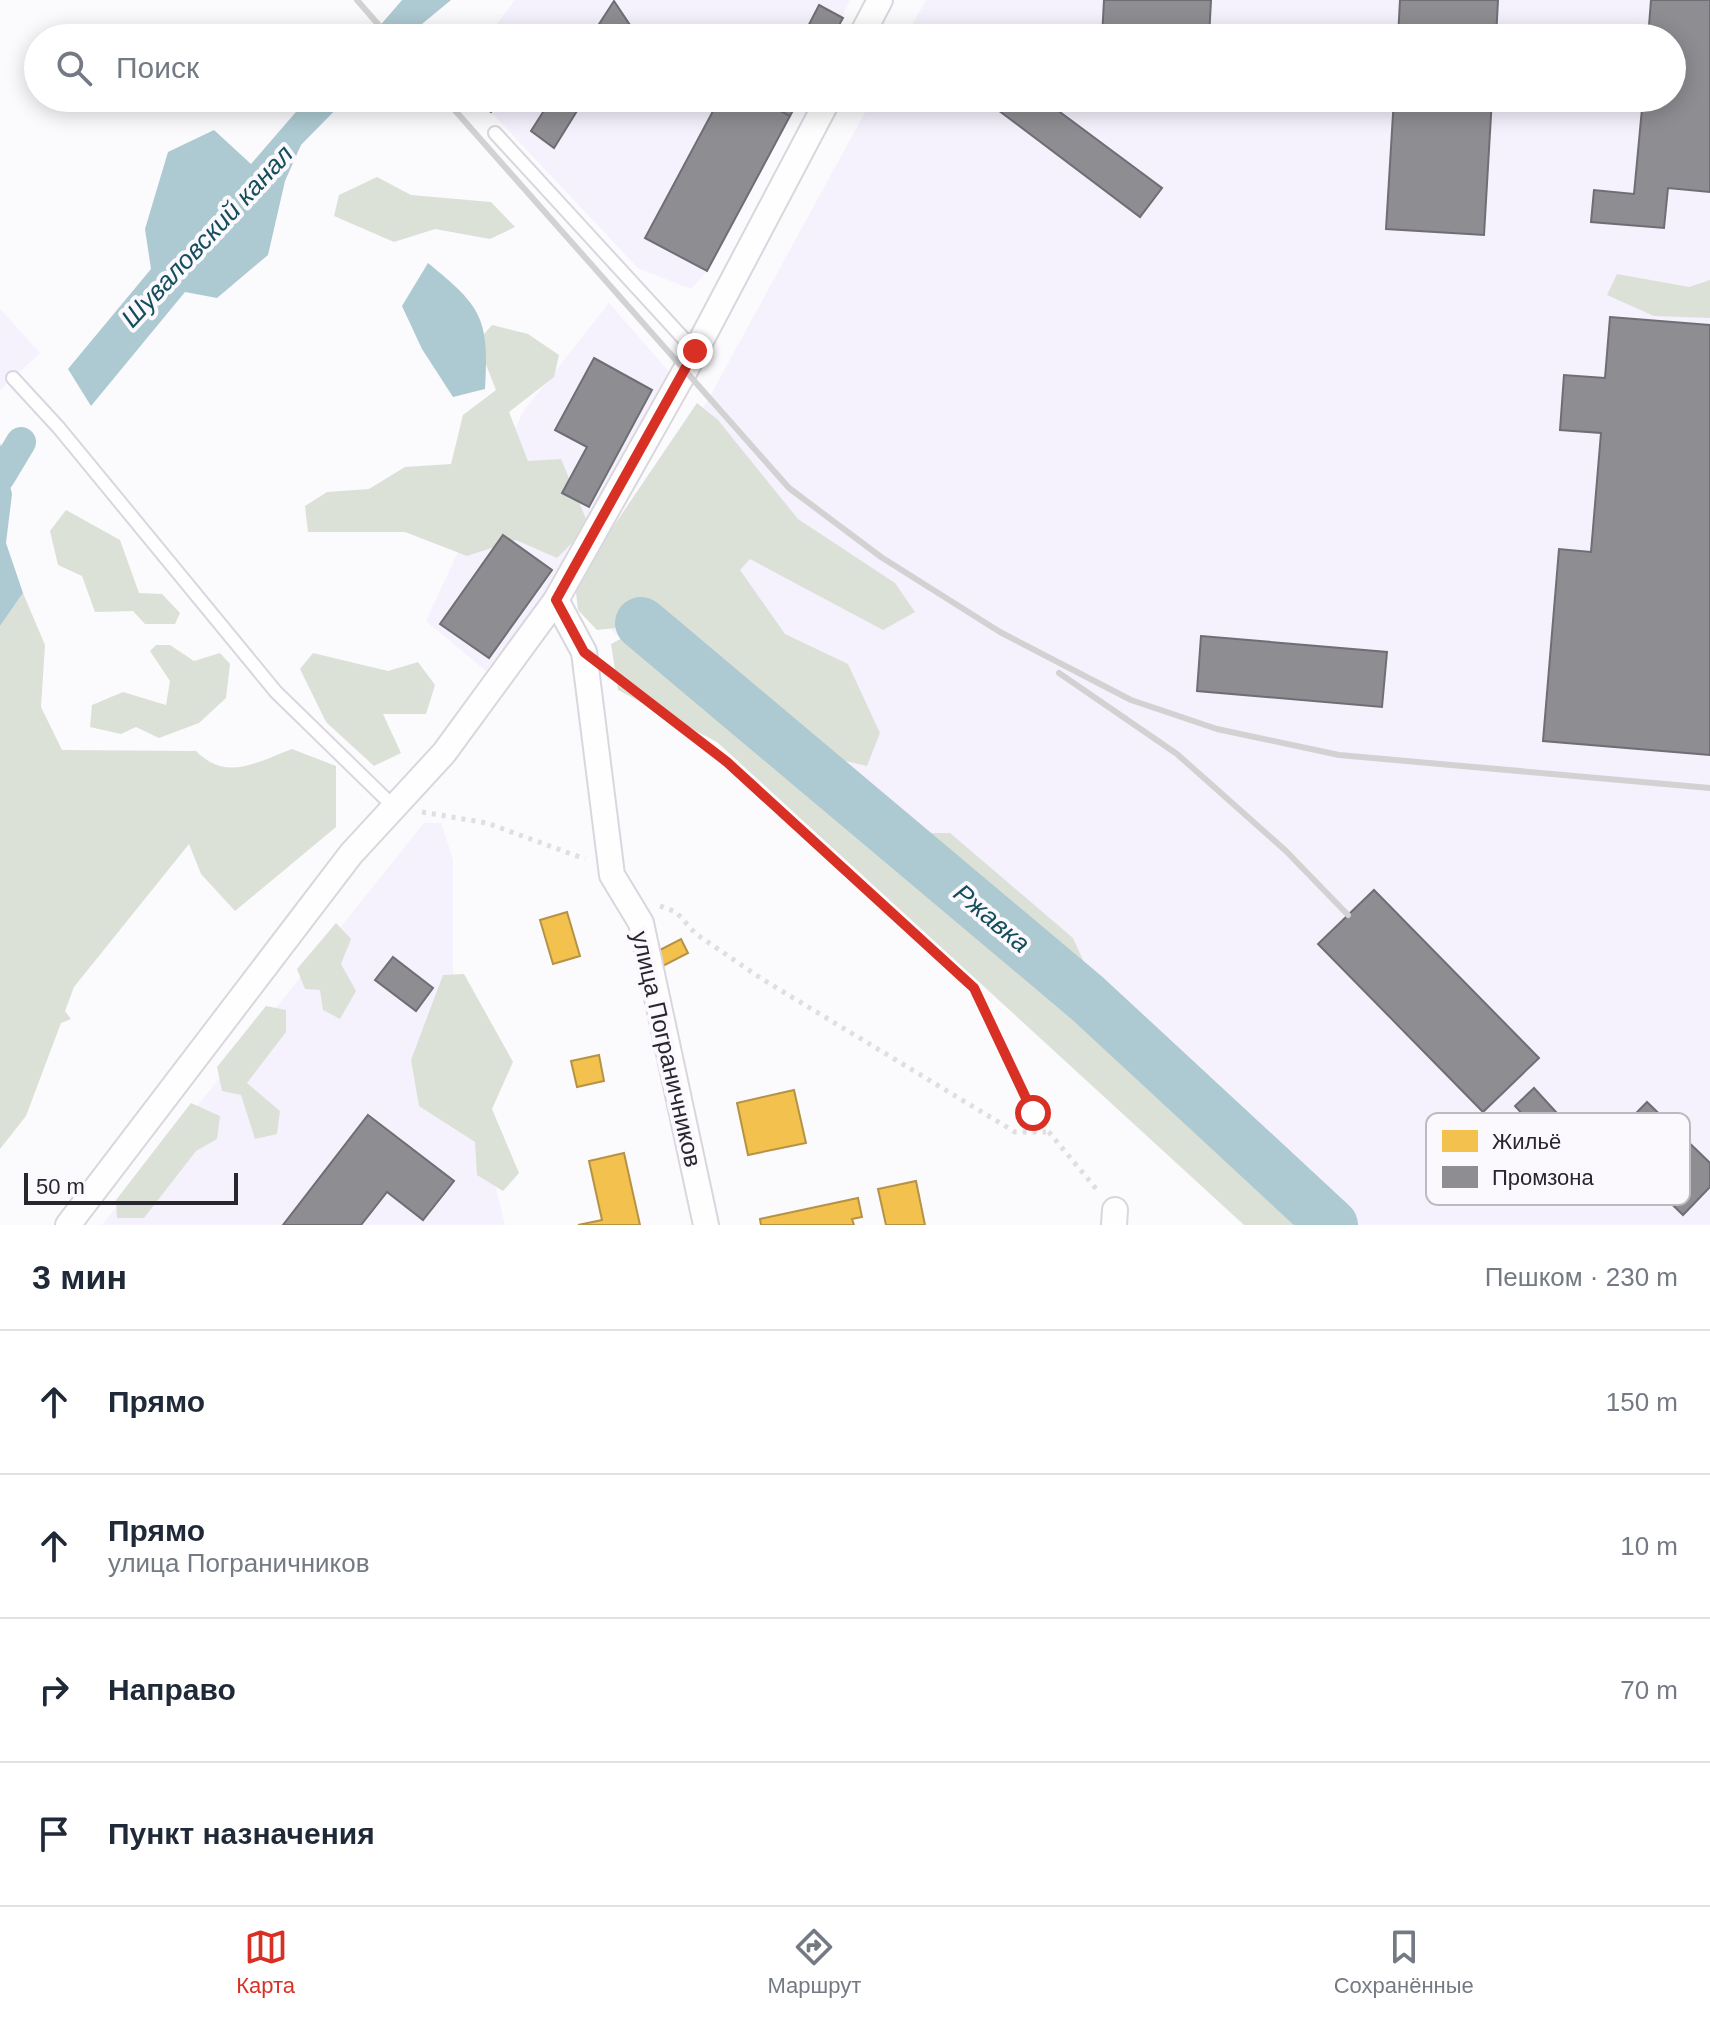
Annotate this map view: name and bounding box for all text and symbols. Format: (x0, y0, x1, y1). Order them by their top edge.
search box (24, 24, 1686, 112)
icon: search (52, 46, 96, 90)
text: Поиск (116, 51, 199, 84)
water label: Шуваловский канал (115, 139, 299, 333)
route end (677, 333, 713, 369)
water label: Ржавка (948, 878, 1036, 958)
street label: улица Пограничников (627, 928, 707, 1170)
route start (1015, 1095, 1051, 1131)
legend (1426, 1113, 1690, 1205)
text: Жильё (1492, 1129, 1561, 1154)
text: Промзона (1492, 1165, 1594, 1190)
scale bar (24, 1169, 238, 1205)
text: 50 m (36, 1174, 85, 1199)
text: 3 мин (32, 1258, 127, 1296)
text: Пешком · 230 m (1485, 1262, 1678, 1292)
icon: ahead (32, 1380, 76, 1424)
text: Прямо (108, 1385, 205, 1418)
text: 150 m (1606, 1387, 1678, 1417)
text: Прямо (108, 1514, 205, 1547)
icon: ahead (32, 1524, 76, 1568)
text: 10 m (1620, 1531, 1678, 1561)
text: улица Пограничников (108, 1548, 370, 1578)
icon: right (32, 1668, 76, 1712)
text: Направо (108, 1673, 236, 1706)
text: 70 m (1620, 1675, 1678, 1705)
icon: arrive (32, 1812, 76, 1856)
text: Пункт назначения (108, 1817, 375, 1850)
tab: Карта (236, 1925, 295, 1999)
tab: Маршрут (768, 1925, 861, 1999)
tab: Сохранённые (1334, 1925, 1474, 1999)

